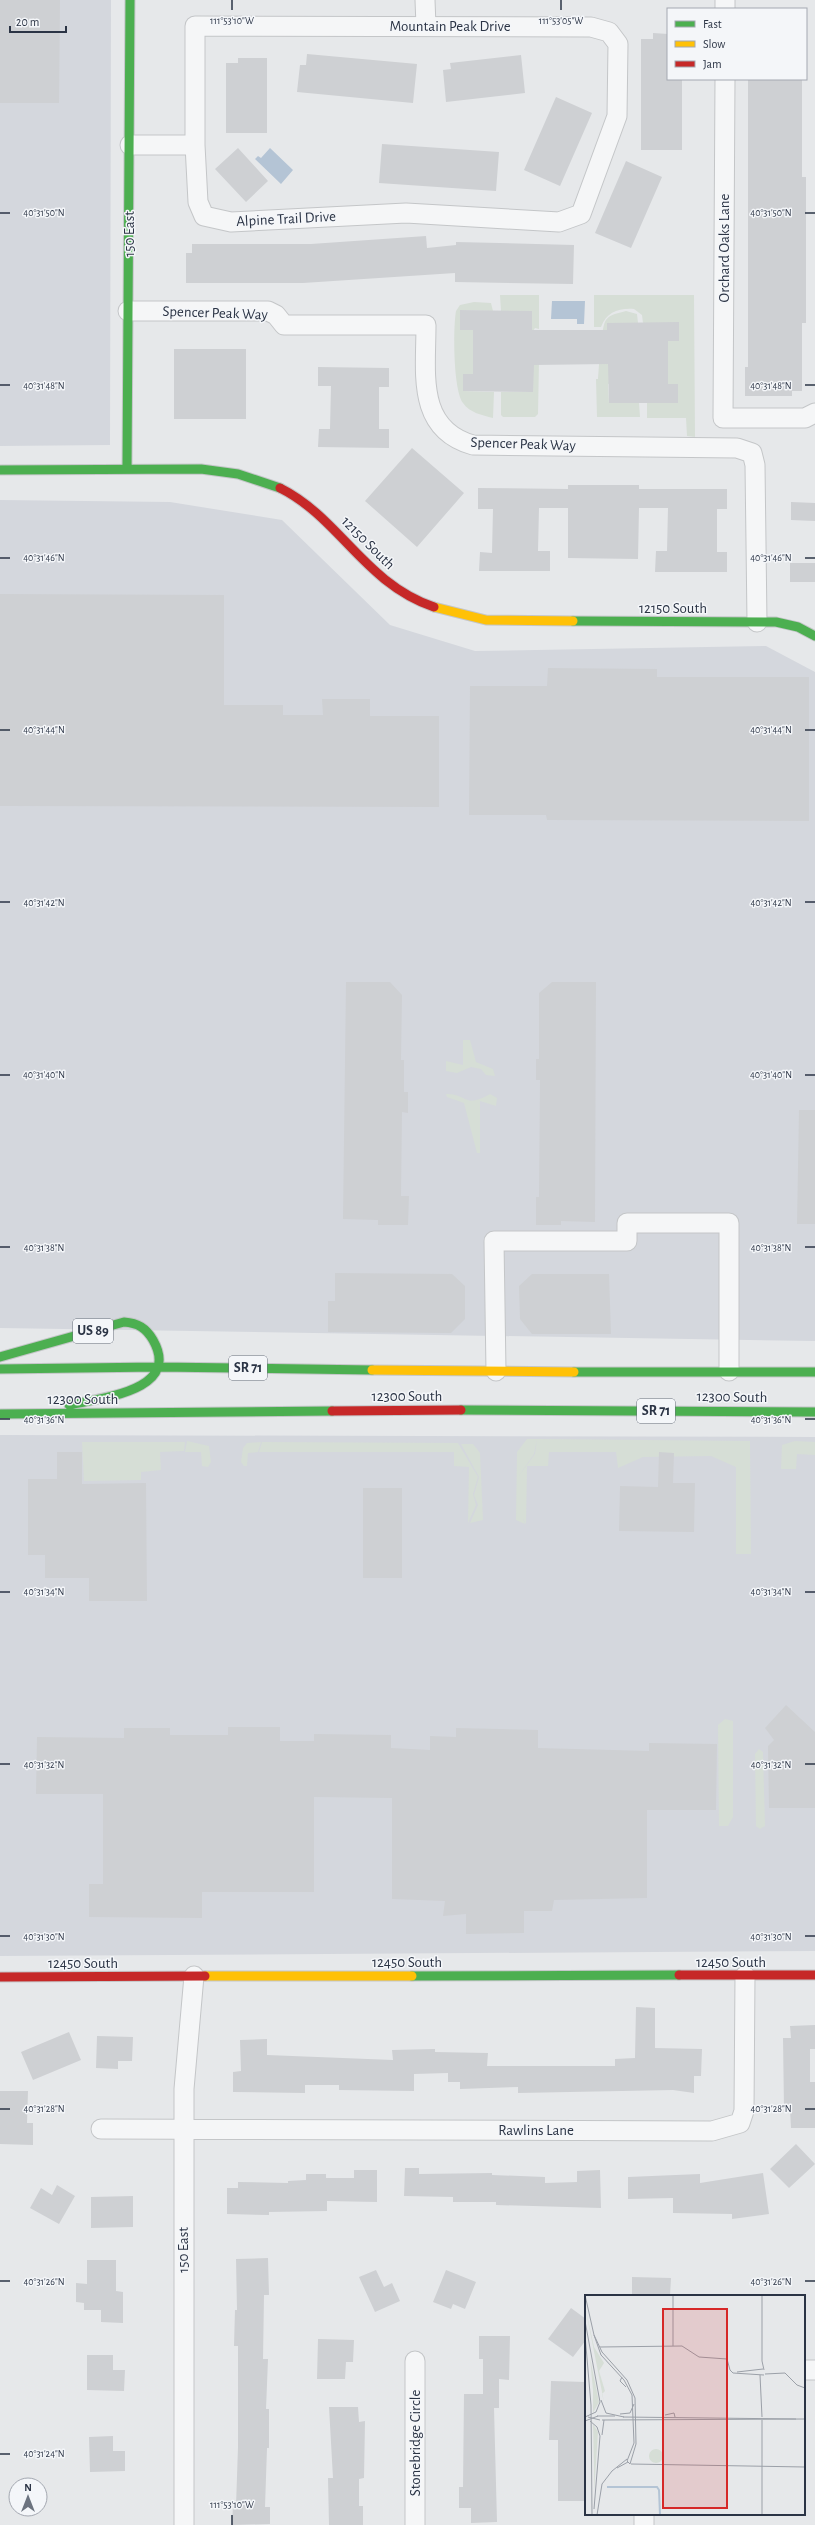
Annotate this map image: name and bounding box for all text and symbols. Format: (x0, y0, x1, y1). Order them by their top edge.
scale bar (10, 8, 66, 34)
legend (667, 8, 807, 80)
text: 20 m (16, 16, 39, 28)
text: 111°53'10"W (210, 16, 254, 26)
text: 111°53'05"W (539, 16, 583, 26)
text: Fast (703, 18, 722, 30)
street label: Mountain Peak Drive (389, 19, 511, 34)
text: Slow (703, 38, 725, 50)
text: Jam (703, 58, 722, 70)
street label: Orchard Oaks Lane (717, 194, 732, 302)
text: 40°31'50"N (23, 208, 65, 218)
text: 40°31'50"N (750, 208, 792, 218)
street label: Alpine Trail Drive (236, 209, 336, 229)
street label: 150 East (122, 211, 137, 257)
street label: Spencer Peak Way (162, 304, 269, 322)
text: 40°31'48"N (23, 381, 65, 391)
text: 40°31'48"N (750, 381, 792, 391)
street label: Spencer Peak Way (470, 435, 577, 453)
street label: 12150 South (339, 514, 397, 572)
text: 40°31'46"N (23, 553, 65, 563)
text: 40°31'46"N (750, 553, 792, 563)
street label: 12150 South (639, 601, 707, 616)
text: 40°31'44"N (23, 725, 65, 735)
text: 40°31'44"N (750, 725, 792, 735)
text: 40°31'42"N (23, 898, 65, 908)
text: 40°31'42"N (750, 898, 792, 908)
text: 40°31'40"N (23, 1070, 65, 1080)
text: 40°31'40"N (750, 1070, 792, 1080)
text: 40°31'38"N (24, 1243, 64, 1253)
text: 40°31'38"N (751, 1243, 791, 1253)
road number: US 89 (73, 1319, 113, 1343)
road number: SR 71 (229, 1356, 267, 1380)
street label: 12300 South (372, 1389, 442, 1404)
street label: 12300 South (696, 1389, 768, 1405)
street label: 12300 South (48, 1392, 118, 1407)
road number: SR 71 (637, 1399, 675, 1423)
text: 40°31'36"N (24, 1415, 64, 1425)
text: 40°31'36"N (751, 1415, 791, 1425)
text: 40°31'34"N (24, 1587, 64, 1597)
text: 40°31'34"N (751, 1587, 791, 1597)
text: 40°31'32"N (24, 1760, 64, 1770)
text: 40°31'32"N (751, 1760, 791, 1770)
text: 40°31'30"N (23, 1932, 65, 1942)
text: 40°31'30"N (750, 1932, 792, 1942)
street label: 12450 South (372, 1955, 442, 1970)
street label: 12450 South (696, 1955, 766, 1970)
street label: 12450 South (48, 1956, 118, 1971)
text: 40°31'28"N (23, 2104, 65, 2114)
text: 40°31'28"N (750, 2104, 792, 2114)
street label: Rawlins Lane (498, 2123, 574, 2138)
street label: 150 East (176, 2227, 191, 2273)
text: 40°31'26"N (23, 2277, 65, 2287)
text: 40°31'26"N (750, 2277, 792, 2287)
inset map (585, 2295, 805, 2515)
street label: Stonebridge Circle (408, 2390, 423, 2496)
text: 40°31'24"N (23, 2449, 65, 2459)
north arrow (8, 2477, 48, 2517)
text: N (24, 2482, 32, 2493)
text: 111°53'10"W (210, 2500, 254, 2510)

